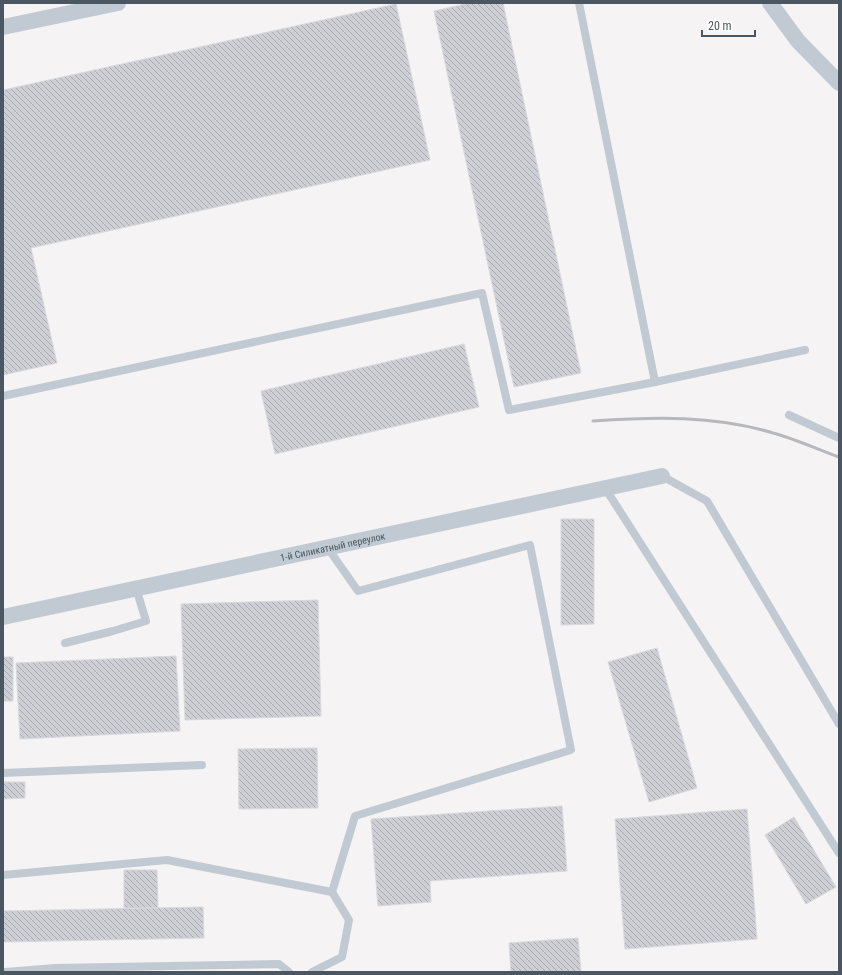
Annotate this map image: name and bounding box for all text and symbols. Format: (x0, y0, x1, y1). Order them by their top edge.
scale bar (702, 12, 755, 38)
text: 20 m (708, 19, 732, 33)
street label: 1-й Силикатный переулок (279, 530, 386, 563)

